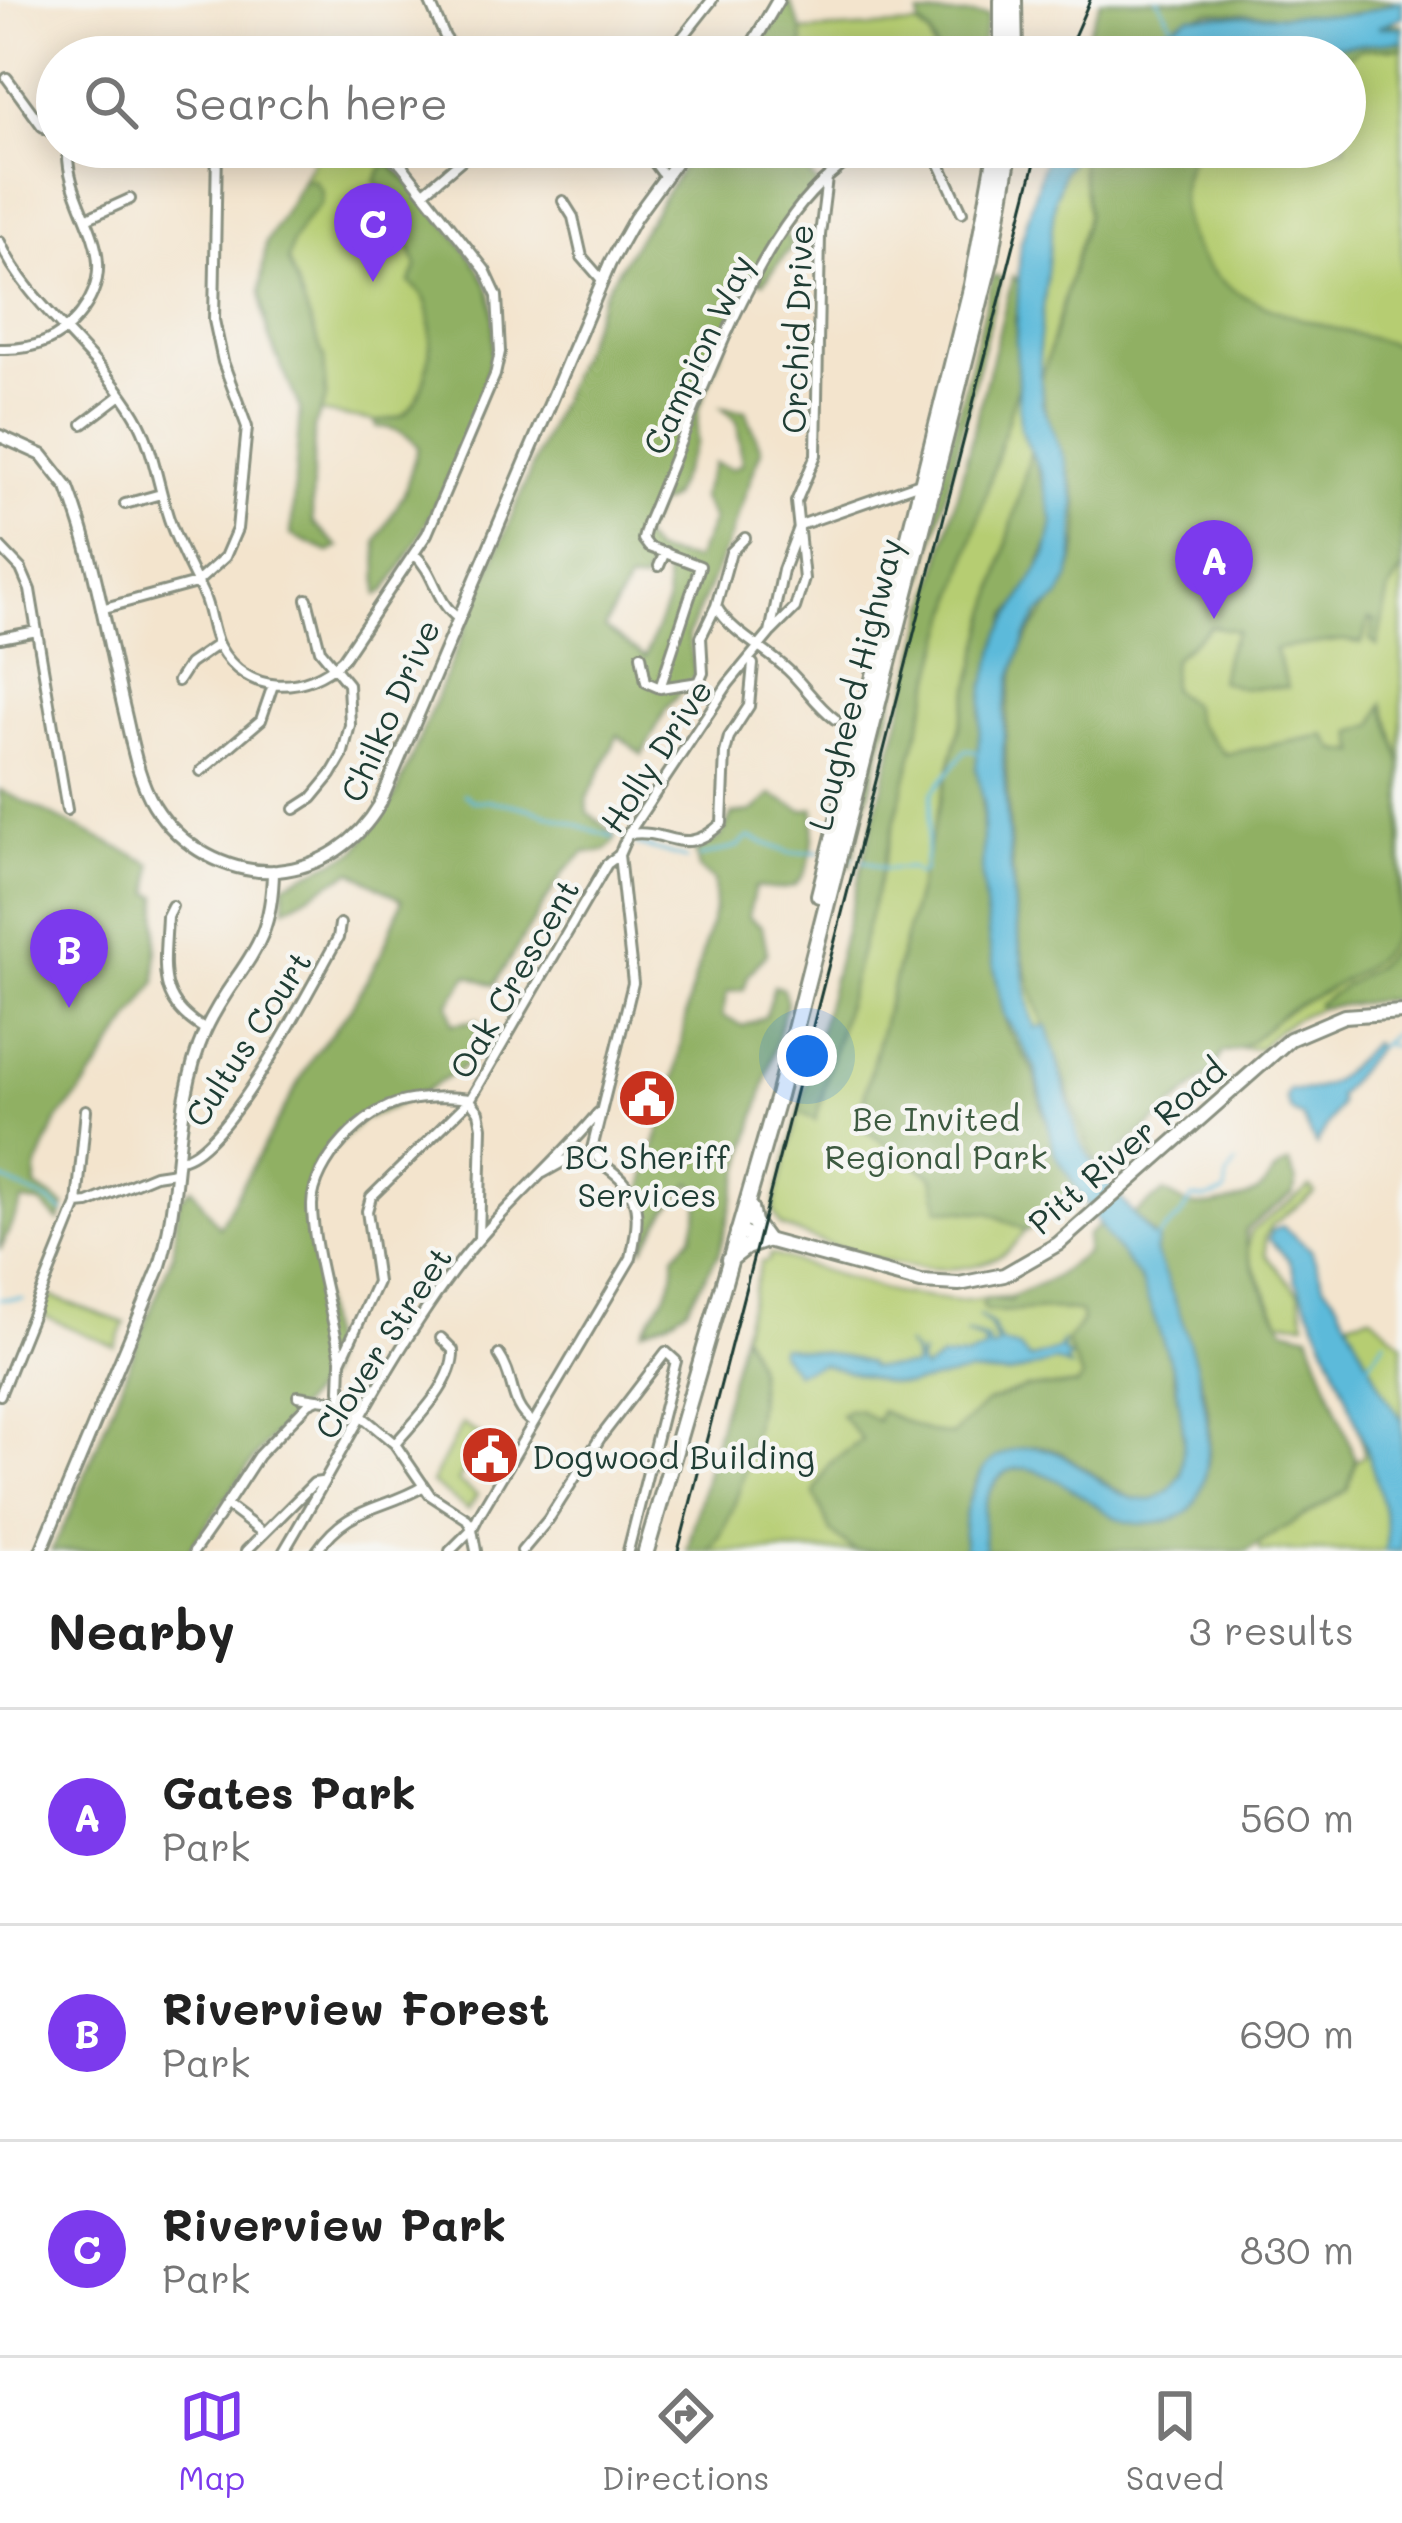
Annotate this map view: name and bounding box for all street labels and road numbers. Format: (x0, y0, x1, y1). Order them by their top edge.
street label: Orchid Drive (771, 224, 821, 434)
street label: Campion Way (632, 247, 763, 461)
street label: Lougheed Highway (797, 533, 912, 835)
street label: Chilko Drive (330, 612, 448, 808)
street label: Holly Drive (589, 670, 721, 841)
street label: Oak Crescent (438, 870, 588, 1086)
street label: Cultus Court (174, 942, 320, 1134)
street label: Pitt River Road (1018, 1047, 1234, 1243)
street label: Clover Street (304, 1237, 460, 1447)

